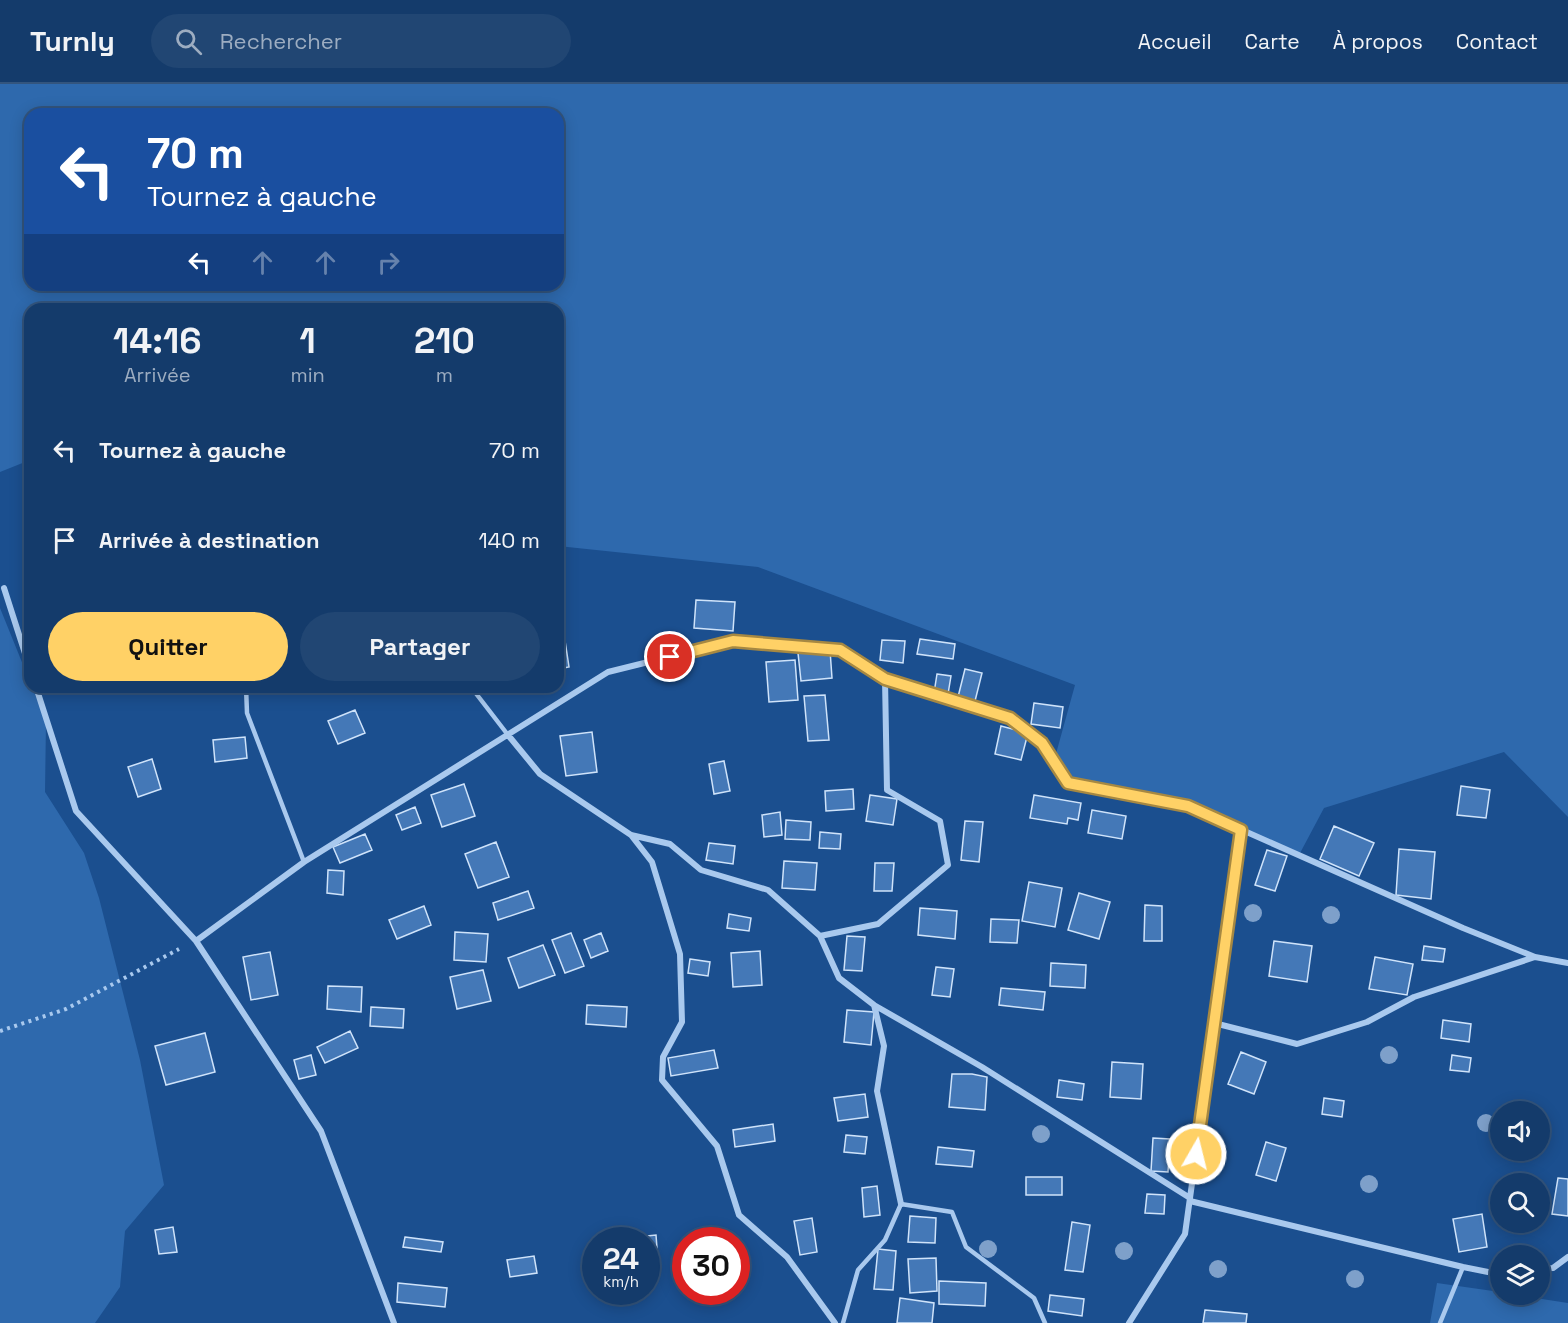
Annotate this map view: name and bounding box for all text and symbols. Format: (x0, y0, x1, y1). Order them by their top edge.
search box (151, 14, 571, 68)
text: Turnly (30, 23, 115, 59)
icon: search (172, 25, 205, 58)
text: Rechercher (220, 27, 342, 55)
text: Accueil (1138, 28, 1212, 55)
text: Carte (1245, 28, 1300, 55)
text: À propos (1333, 28, 1423, 55)
text: Contact (1456, 28, 1538, 55)
text: 70 m (147, 127, 244, 180)
icon: left (48, 132, 126, 210)
text: Tournez à gauche (147, 179, 377, 214)
icon: left (183, 246, 216, 279)
icon: ahead (246, 246, 279, 279)
icon: ahead (309, 246, 342, 279)
icon: right (372, 246, 405, 279)
text: 14:16 (113, 318, 201, 364)
text: 1 (300, 318, 316, 364)
text: 210 (414, 318, 475, 364)
text: Arrivée (124, 362, 191, 388)
text: min (291, 362, 325, 388)
text: m (436, 362, 453, 388)
icon: left (48, 434, 81, 467)
text: Tournez à gauche (99, 436, 286, 464)
text: 70 m (489, 436, 540, 464)
icon: arrive (48, 524, 81, 557)
text: Arrivée à destination (99, 526, 320, 554)
text: 140 m (478, 526, 540, 554)
button: Quitter (48, 612, 288, 681)
button: Partager (300, 612, 540, 681)
pin (644, 631, 695, 682)
icon: arrive (653, 640, 686, 673)
map controls (1490, 1101, 1550, 1305)
button: sound (1490, 1101, 1550, 1161)
position arrow (1164, 1122, 1228, 1186)
button: search (1490, 1173, 1550, 1233)
speed limit sign: 30 (672, 1227, 750, 1305)
text: 24 (603, 1239, 639, 1278)
button: layers (1490, 1245, 1550, 1305)
text: km/h (603, 1272, 639, 1291)

